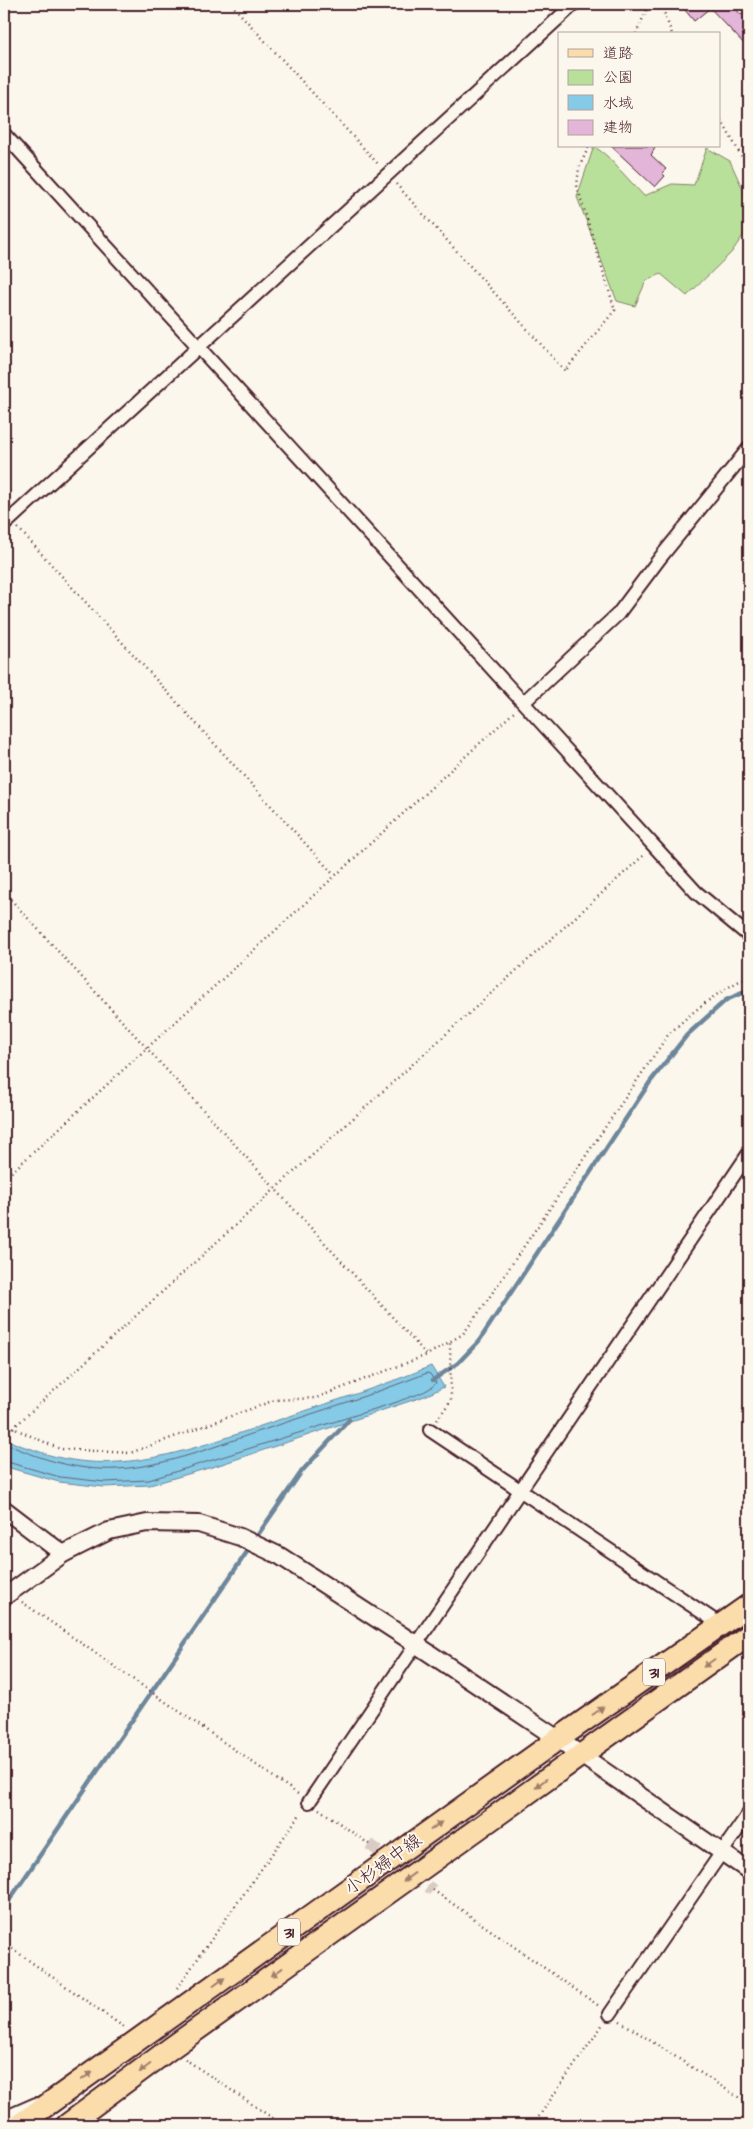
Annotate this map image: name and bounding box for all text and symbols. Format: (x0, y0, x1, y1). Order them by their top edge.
legend (558, 32, 720, 148)
text: 道路 (603, 43, 633, 64)
text: 公園 (603, 67, 633, 88)
text: 水域 (603, 93, 633, 114)
text: 建物 (603, 117, 633, 138)
road number: 31 (643, 1658, 665, 1685)
one-way arrow (703, 1658, 716, 1668)
one-way arrow (591, 1706, 605, 1716)
one-way arrow (534, 1778, 548, 1788)
one-way arrow (430, 1821, 443, 1831)
street label: 小杉婦中線 (340, 1828, 427, 1901)
one-way arrow (403, 1872, 416, 1883)
road number: 31 (278, 1918, 300, 1945)
one-way arrow (270, 1967, 284, 1977)
one-way arrow (212, 1977, 226, 1987)
one-way arrow (139, 2062, 152, 2073)
one-way arrow (80, 2071, 94, 2081)

